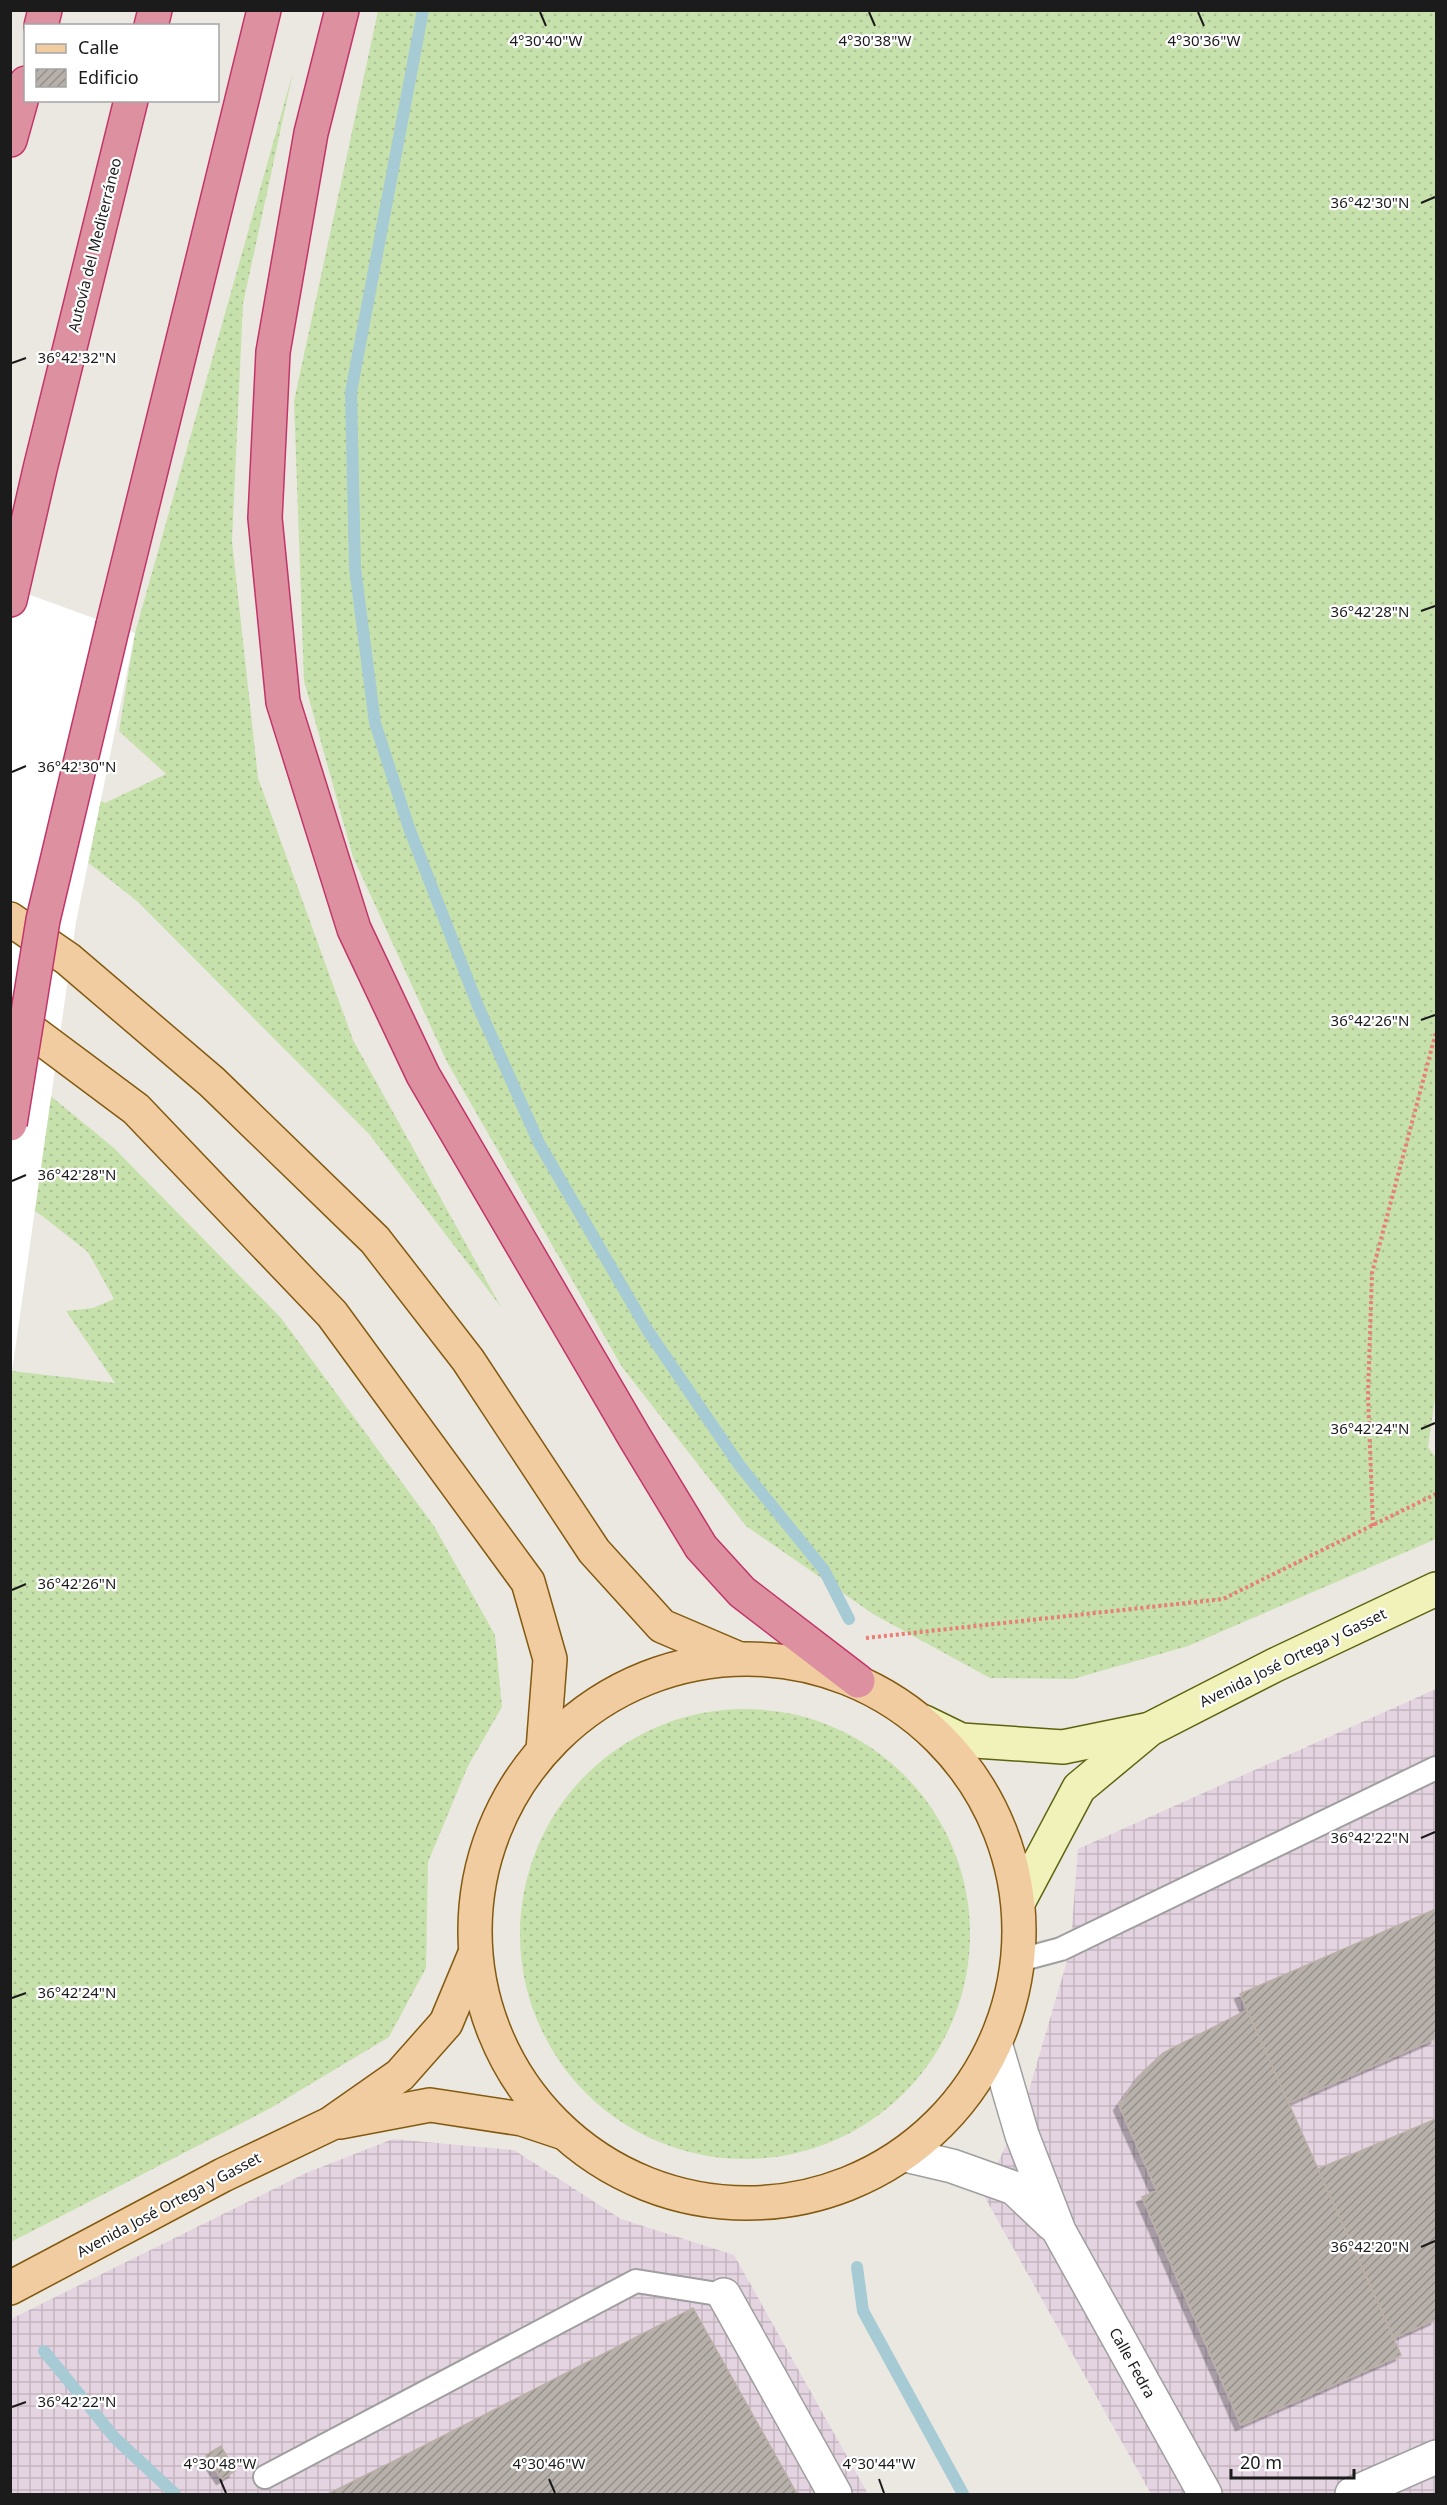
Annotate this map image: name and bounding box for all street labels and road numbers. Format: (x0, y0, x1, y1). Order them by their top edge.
street label: Autovía del Mediterráneo (63, 156, 125, 334)
street label: Avenida José Ortega y Gasset (1196, 1603, 1390, 1711)
street label: Avenida José Ortega y Gasset (73, 2147, 264, 2261)
street label: Calle Fedra (1105, 2324, 1160, 2401)

